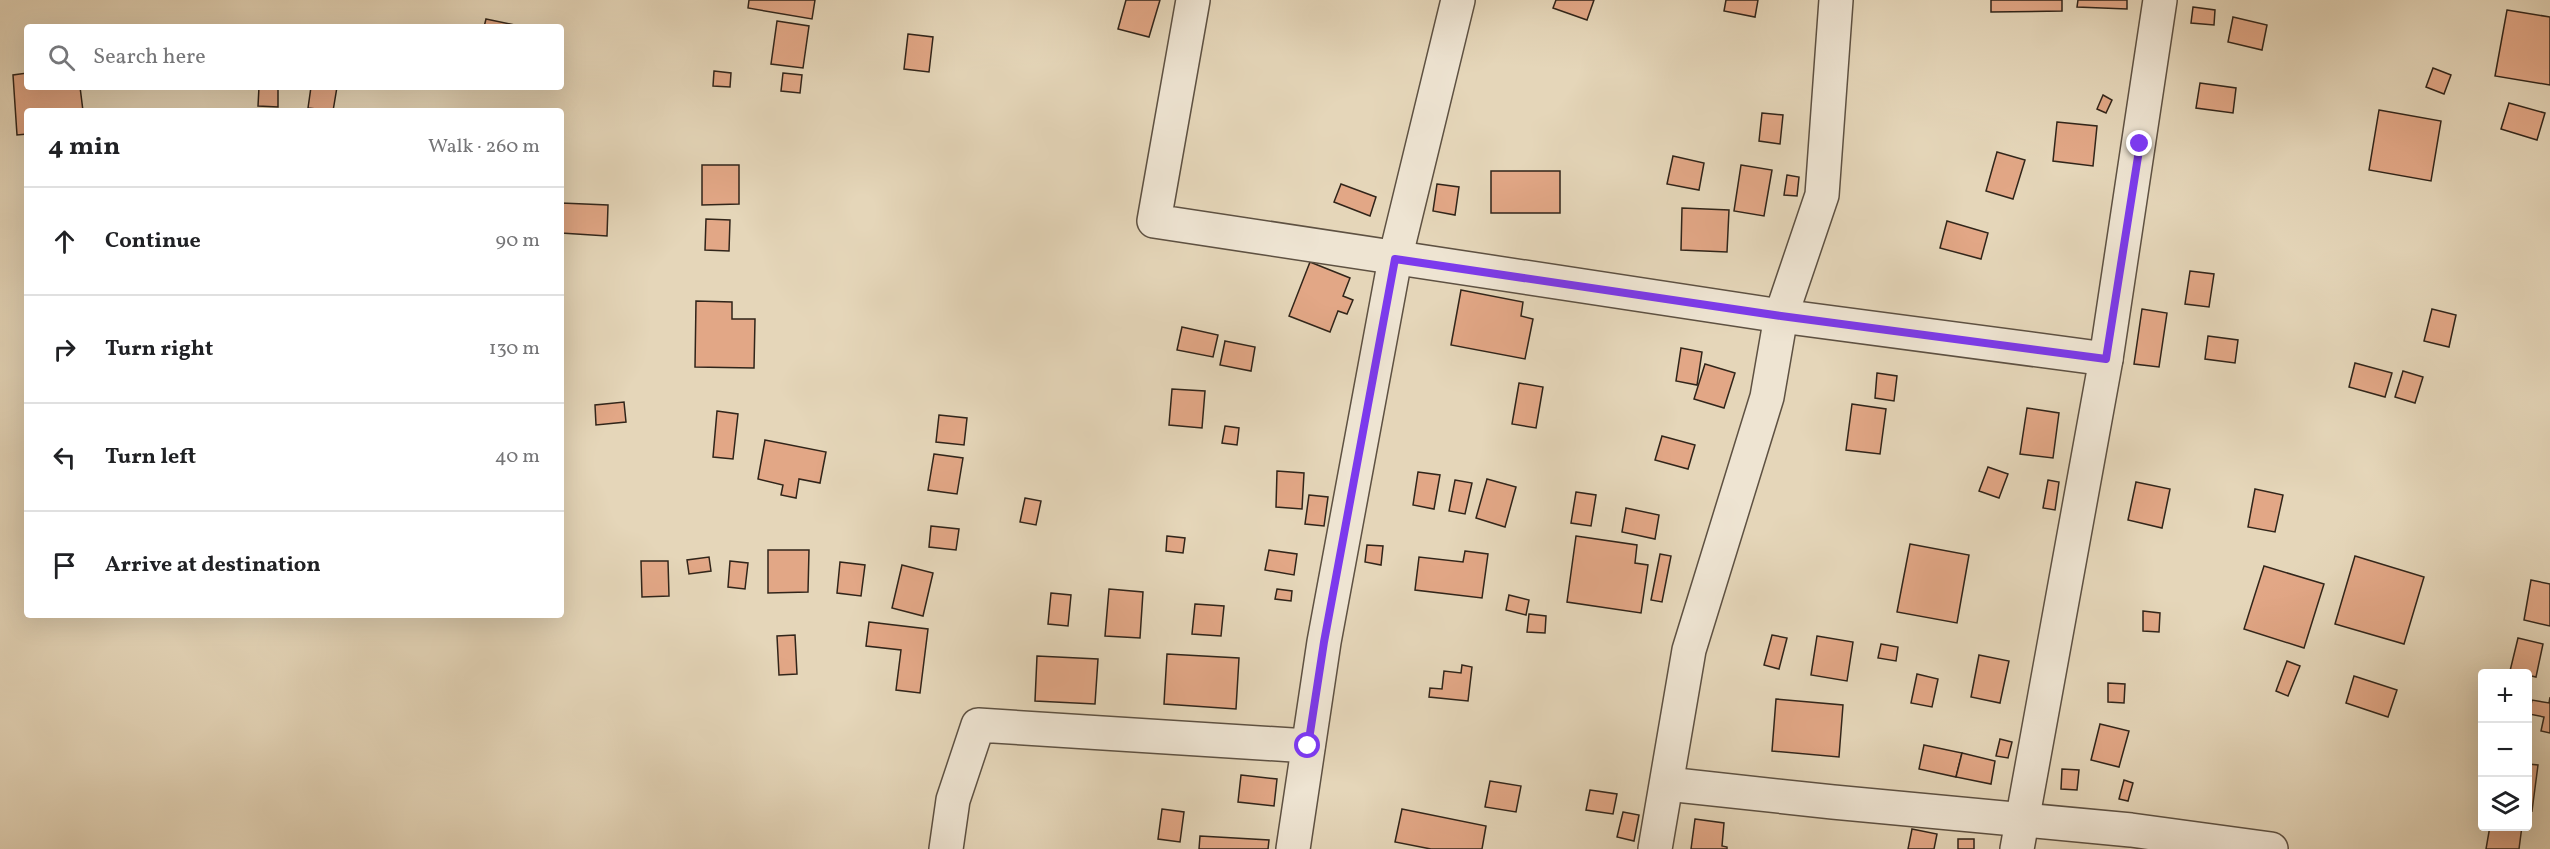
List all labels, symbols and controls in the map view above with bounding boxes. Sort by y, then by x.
search box [24,24,564,90]
icon: search [45,41,78,74]
text: Search here [93,42,206,73]
text: 4 min [48,129,120,165]
route end [2126,130,2152,156]
text: Walk · 260 m [428,133,540,161]
icon: ahead [48,225,81,258]
text: Continue [105,226,201,257]
text: 90 m [496,227,540,255]
icon: right [48,333,81,366]
text: Turn right [105,334,213,365]
text: 130 m [489,335,540,363]
icon: left [48,441,81,474]
text: Turn left [105,442,196,473]
text: 40 m [495,443,540,471]
icon: arrive [48,549,81,582]
text: Arrive at destination [105,550,321,581]
map controls [2478,669,2532,831]
button: + [2478,669,2532,723]
button: − [2478,723,2532,777]
route start [1294,732,1320,758]
button: layers [2478,777,2532,831]

